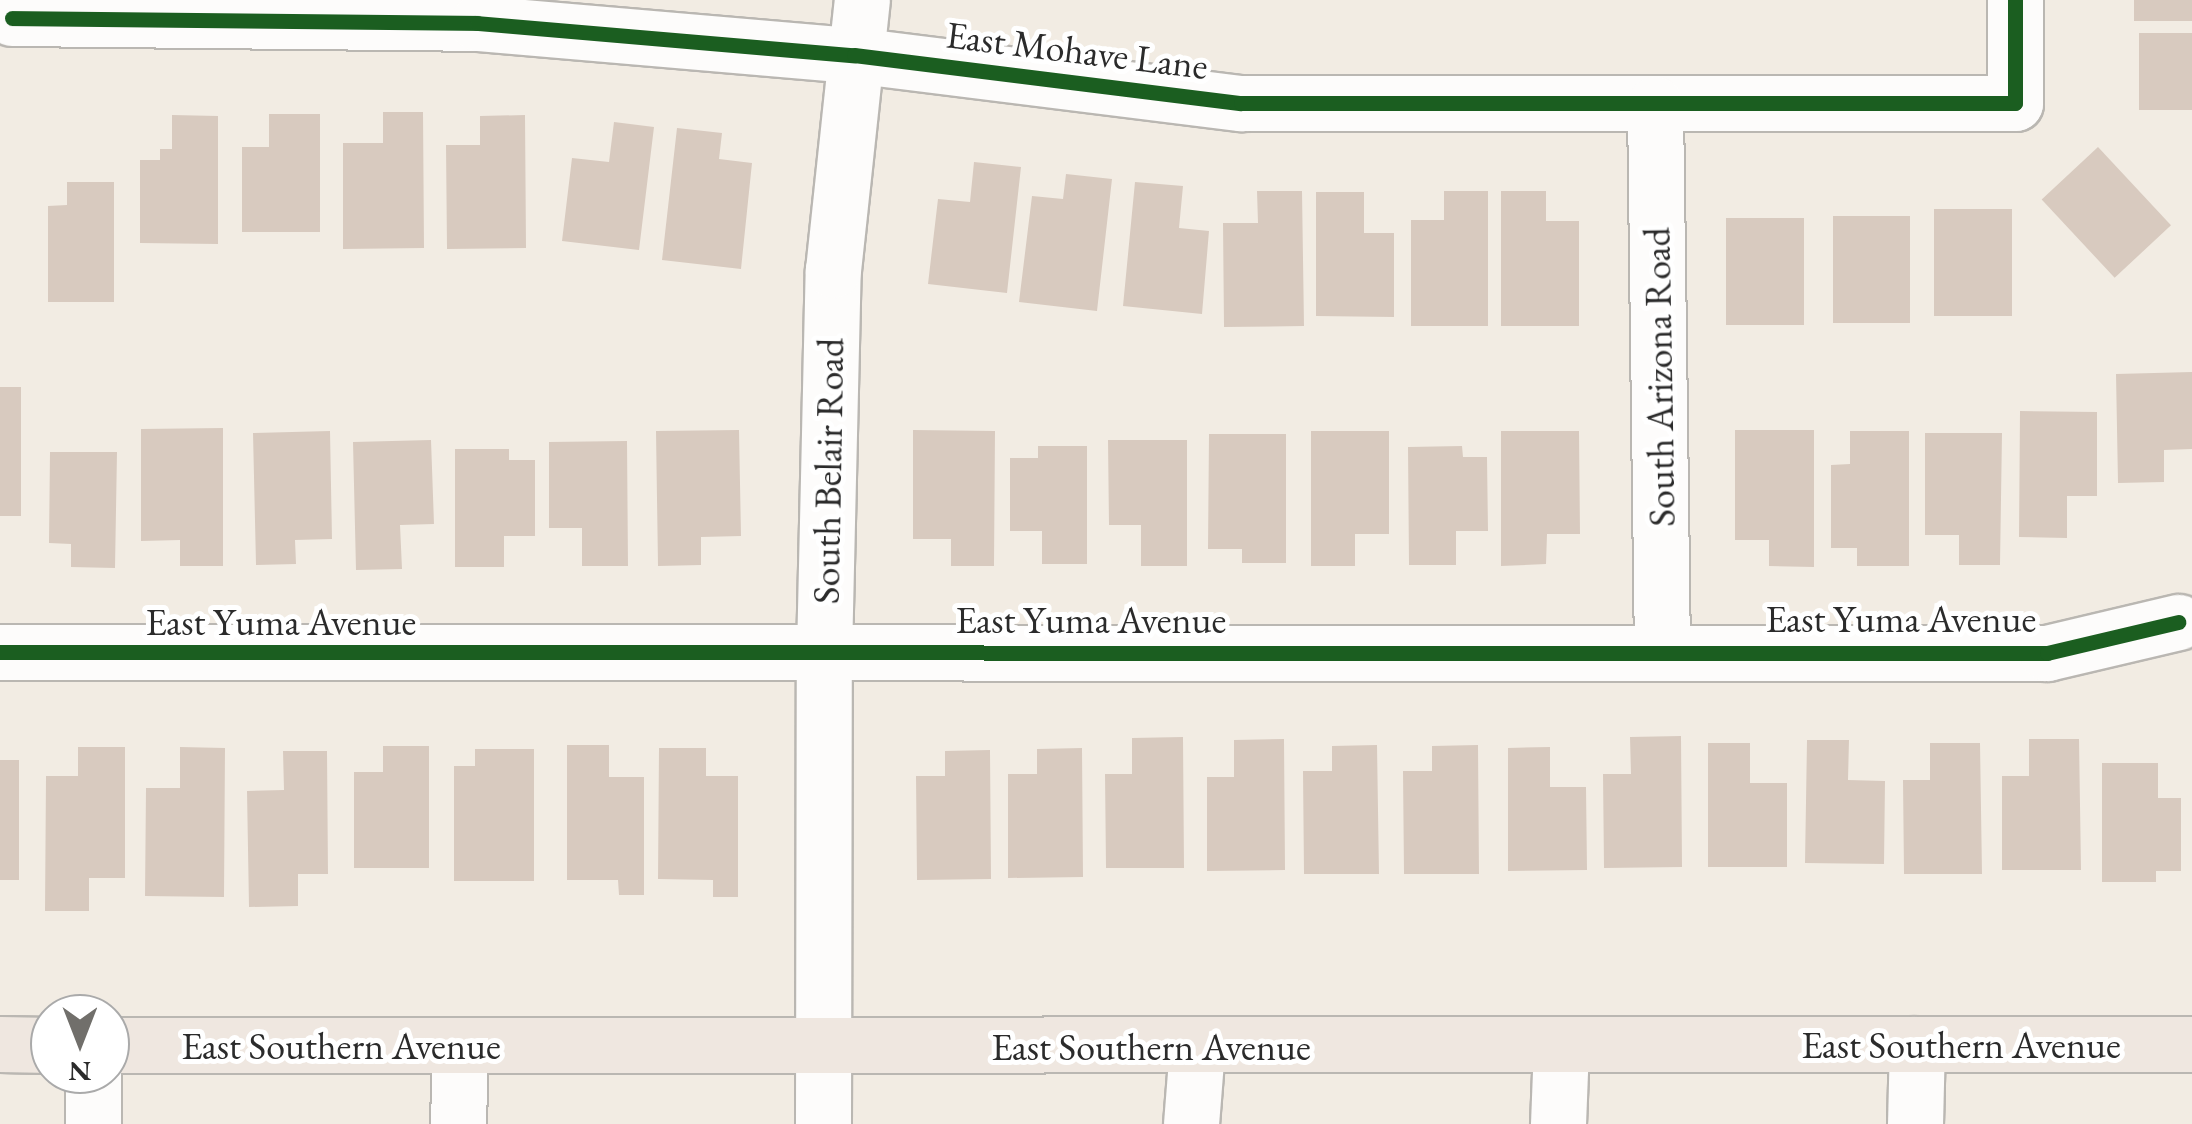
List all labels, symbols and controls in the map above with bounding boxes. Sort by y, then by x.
street label: East Mohave Lane [943,11,1211,89]
street label: South Arizona Road [1634,227,1684,527]
street label: South Belair Road [803,338,853,604]
street label: East Yuma Avenue [1766,596,2036,642]
street label: East Yuma Avenue [956,597,1226,643]
street label: East Yuma Avenue [146,599,416,645]
north arrow [30,994,130,1094]
street label: East Southern Avenue [1801,1022,2121,1068]
street label: East Southern Avenue [181,1023,501,1069]
street label: East Southern Avenue [991,1024,1311,1070]
text: N [69,1054,91,1090]

